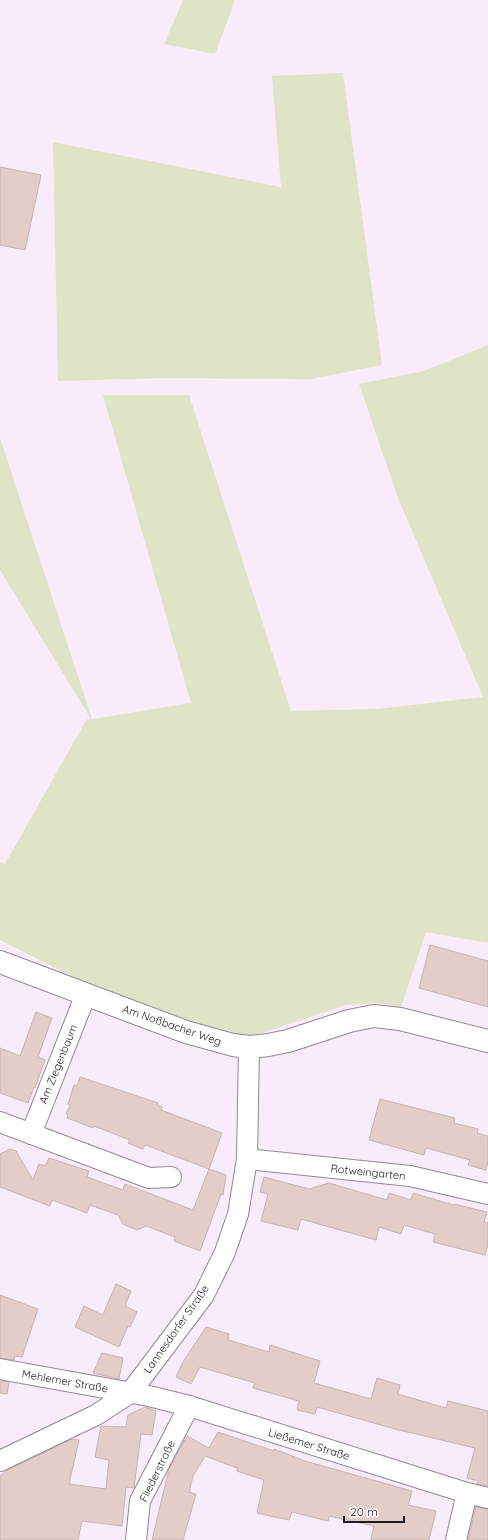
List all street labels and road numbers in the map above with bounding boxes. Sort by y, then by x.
street label: Am Noßbacher Weg [121,1002,223,1048]
street label: Am Ziegenbaum [36,1022,80,1106]
street label: Rotweingarten [330,1161,406,1183]
street label: Lannesdorfer Straße [140,1282,212,1376]
street label: Mehlemer Straße [21,1367,109,1395]
street label: Ließemer Straße [267,1425,351,1463]
street label: Fliederstraße [136,1438,178,1504]

